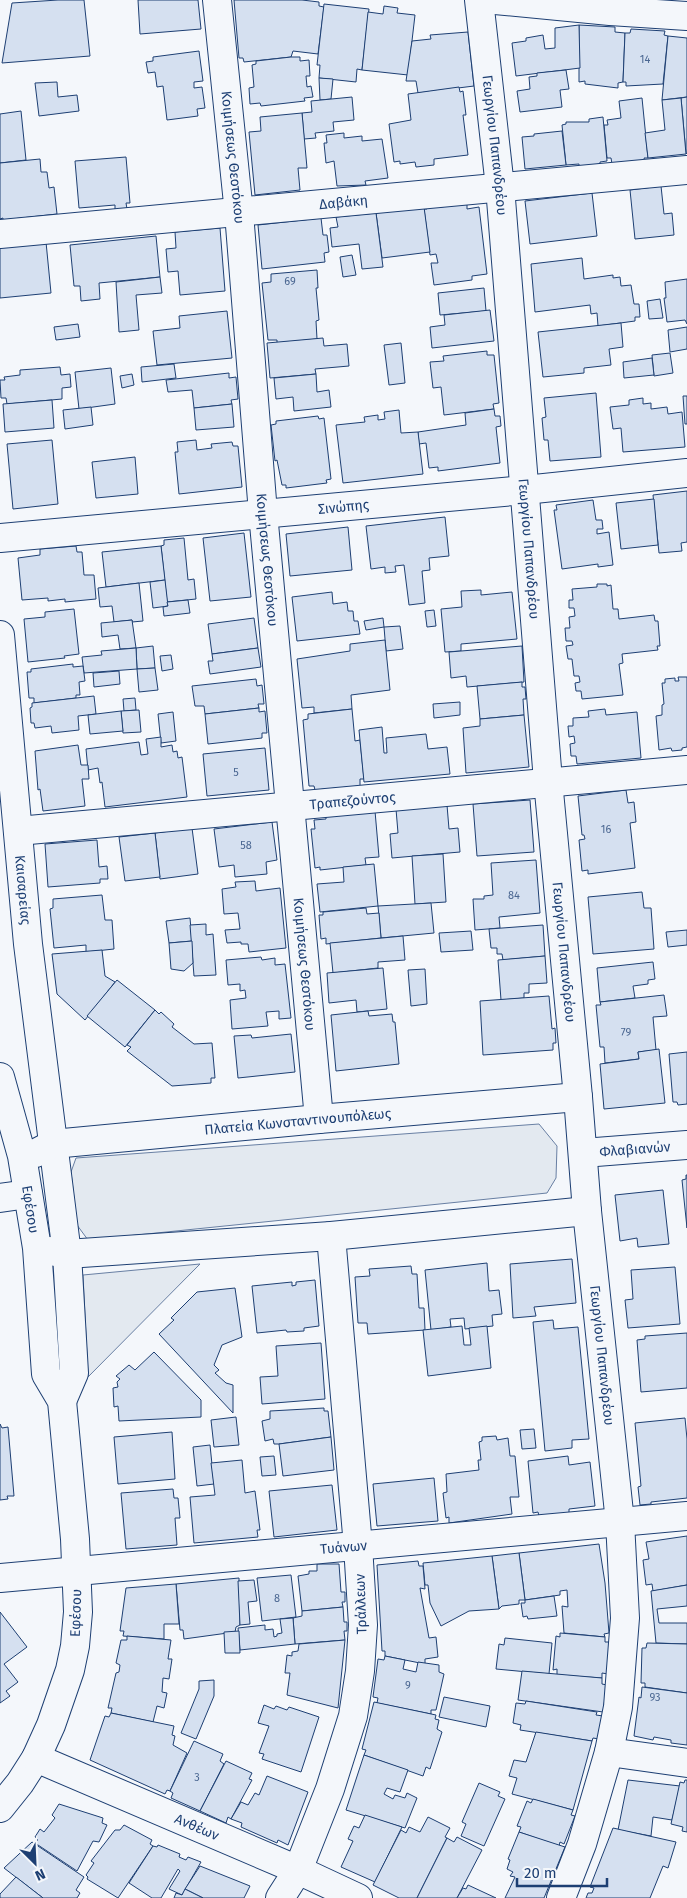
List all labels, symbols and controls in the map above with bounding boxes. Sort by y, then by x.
house number: 14 [640,53,650,66]
street label: Γεωργίου Παπανδρέου [479,74,511,216]
street label: Κοιμήσεως Θεοτόκου [218,90,248,224]
street label: Δαβάκη [318,191,369,213]
house number: 69 [284,275,296,288]
street label: Γεωργίου Παπανδρέου [515,478,543,620]
street label: Κοιμήσεως Θεοτόκου [253,493,282,627]
street label: Σινώπης [317,496,370,517]
house number: 5 [233,766,239,779]
street label: Τραπεζούντος [309,788,397,813]
house number: 16 [601,823,611,836]
house number: 58 [240,839,252,852]
street label: Καισαρείας [11,854,35,926]
street label: Γεωργίου Παπανδρέου [549,881,579,1023]
house number: 84 [508,889,520,902]
street label: Κοιμήσεως Θεοτόκου [290,897,319,1031]
house number: 79 [621,1026,631,1039]
street label: Πλατεία Κωνσταντινουπόλεως [204,1104,392,1138]
street label: Φλαβιανών [599,1138,671,1160]
street label: Εφέσου [18,1184,43,1234]
street label: Γεωργίου Παπανδρέου [586,1284,618,1426]
street label: Τυάνων [319,1536,368,1558]
street label: Τράλλεων [351,1573,371,1635]
street label: Εφέσου [67,1589,85,1637]
house number: 8 [274,1592,280,1605]
house number: 9 [405,1679,411,1692]
house number: 93 [649,1691,661,1704]
house number: 3 [194,1771,200,1784]
street label: Ανθέων [172,1810,222,1844]
north arrow [10,1838,60,1888]
scale bar [517,1856,607,1888]
text: 20 m [524,1864,557,1882]
text: N [32,1865,48,1884]

